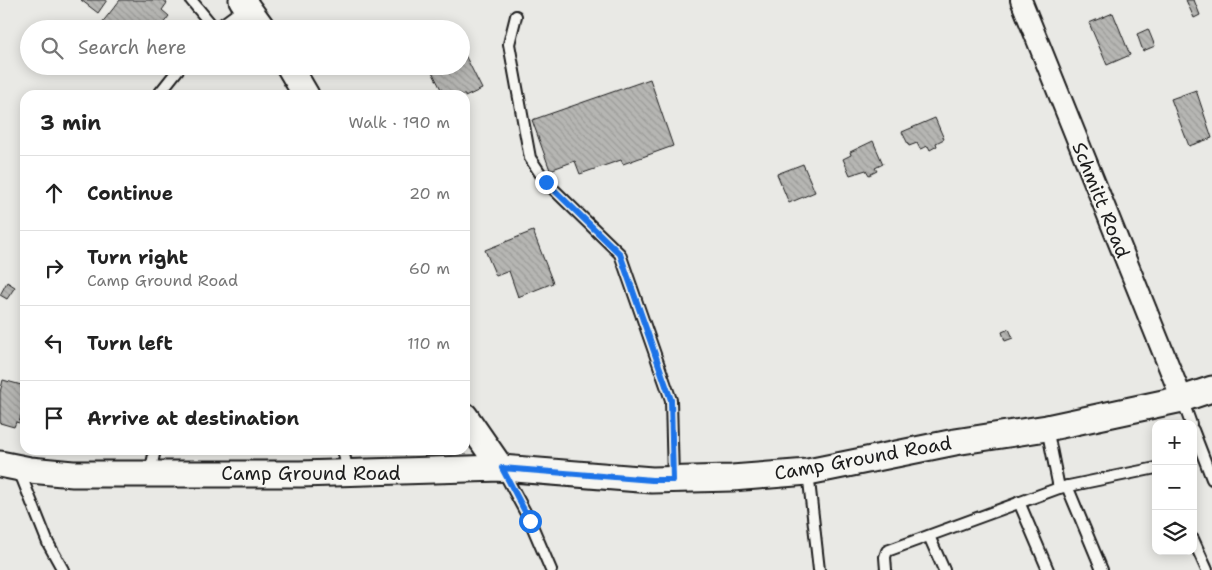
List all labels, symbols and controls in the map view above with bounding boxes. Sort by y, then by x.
search box [20,20,470,75]
icon: search [38,34,66,62]
text: Search here [78,35,187,60]
text: 3 min [40,109,101,137]
text: Walk · 190 m [348,112,450,133]
street label: Schmitt Road [1066,138,1136,262]
route end [535,171,558,194]
icon: ahead [40,179,68,207]
text: Continue [87,181,173,206]
text: 20 m [409,183,450,204]
text: Turn right [87,245,188,270]
icon: right [40,254,68,282]
text: 60 m [409,258,450,279]
text: Camp Ground Road [87,270,238,291]
icon: left [40,329,68,357]
text: Turn left [87,331,173,356]
text: 110 m [407,333,450,354]
icon: arrive [40,404,68,432]
text: Arrive at destination [87,406,299,431]
map controls [1152,420,1197,555]
button: + [1152,420,1197,465]
street label: Camp Ground Road [773,430,953,486]
street label: Camp Ground Road [221,461,401,486]
button: − [1152,465,1197,510]
route start [519,510,542,533]
button: layers [1152,510,1197,555]

